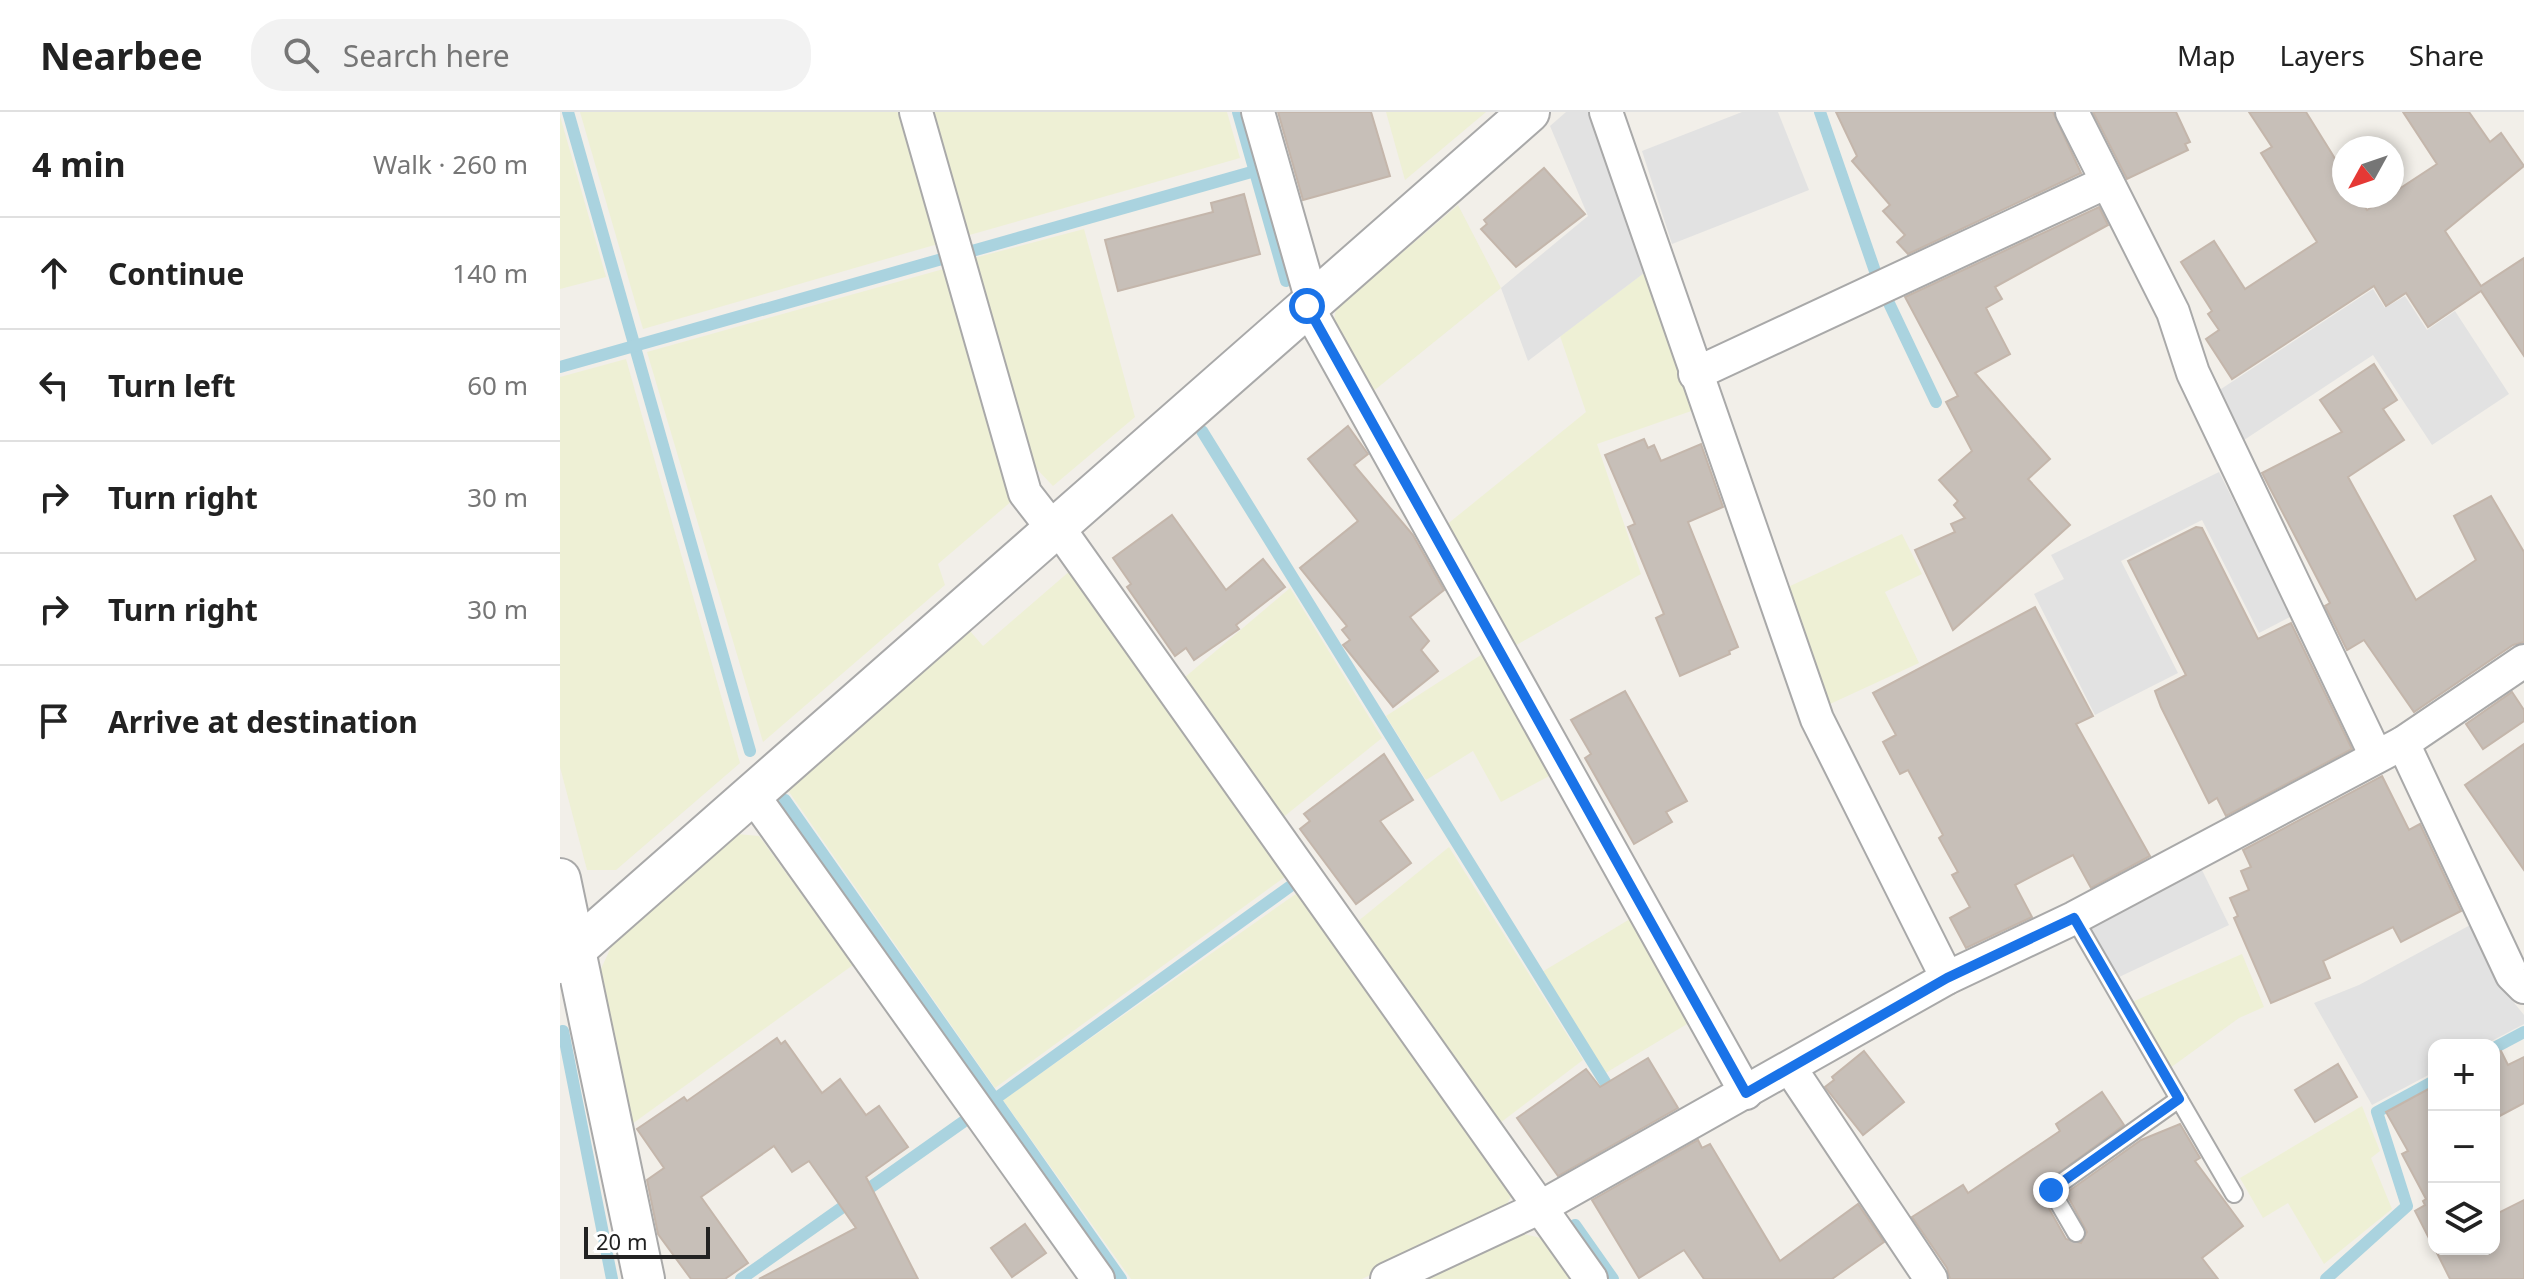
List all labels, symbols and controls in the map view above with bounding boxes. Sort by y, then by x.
search box [251,19,811,91]
text: Nearbee [40,29,203,81]
icon: search [279,33,323,77]
text: Search here [343,35,510,76]
text: Map [2177,36,2235,74]
text: Layers [2279,36,2365,74]
text: Share [2409,36,2484,74]
north arrow [2332,136,2404,208]
text: 4 min [32,141,126,187]
text: Walk · 260 m [373,146,528,182]
icon: ahead [32,251,76,295]
text: Continue [108,253,244,294]
text: 140 m [452,255,528,291]
route start [1289,288,1325,324]
icon: left [32,363,76,407]
text: Turn left [108,365,236,406]
text: 60 m [467,367,528,403]
icon: right [32,475,76,519]
text: Turn right [108,477,258,518]
text: 30 m [467,479,528,515]
icon: right [32,587,76,631]
text: Turn right [108,589,258,630]
text: 30 m [467,591,528,627]
icon: arrive [32,699,76,743]
text: Arrive at destination [108,701,418,742]
map controls [2428,1039,2500,1255]
button: + [2428,1039,2500,1111]
button: − [2428,1111,2500,1183]
route end [2033,1172,2069,1208]
button: layers [2428,1183,2500,1255]
scale bar [584,1223,710,1259]
text: 20 m [596,1226,647,1256]

